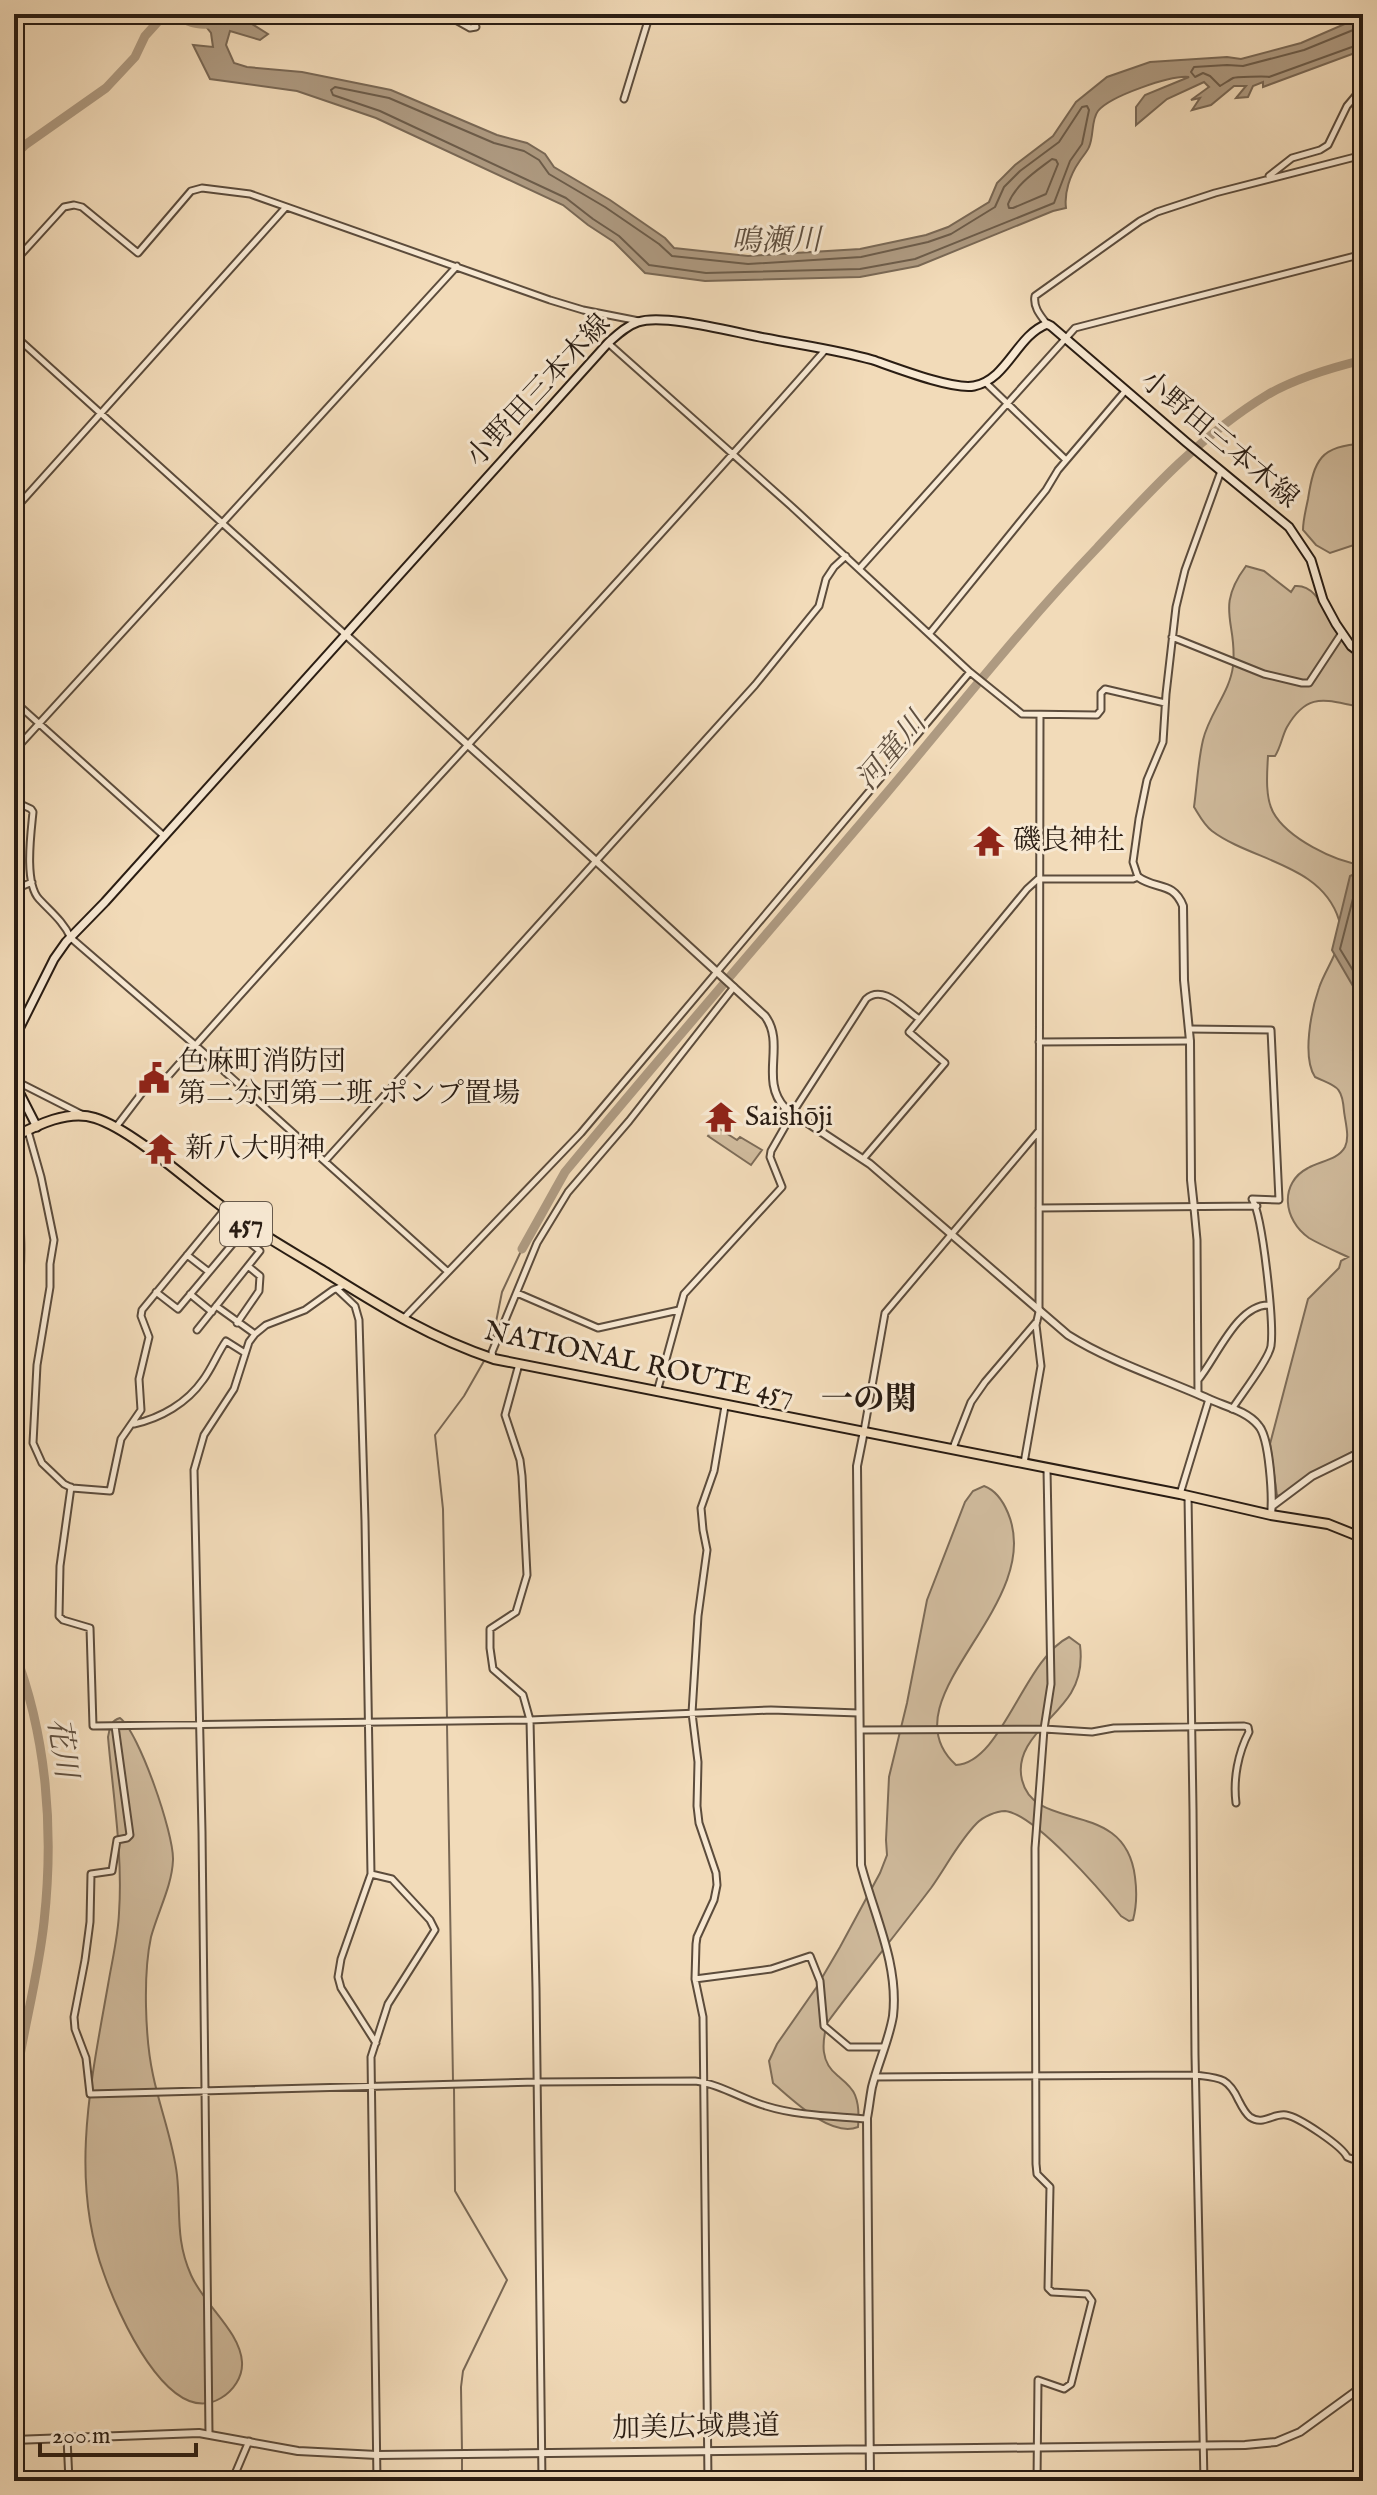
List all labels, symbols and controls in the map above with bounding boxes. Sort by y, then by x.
water label: 鳴瀬川 [731,222,824,262]
street label: 小野田三本木線 [459,307,619,475]
street label: 小野田三本木線 [1133,364,1305,516]
water label: 河童川 [849,703,937,799]
temple icon: 磯良神社 [972,824,1006,858]
place label: 磯良神社 [1013,824,1125,859]
place label: 色麻町消防団 第二分団第二班 ポンプ置場 [178,1045,520,1112]
public building icon: 色麻町消防団 第二分団第二班 ポンプ置場 [137,1061,171,1095]
temple icon: Saishōji [704,1100,738,1134]
place label: Saishōji [745,1100,833,1135]
temple icon: 新八大明神 [144,1132,178,1166]
place label: 新八大明神 [185,1132,325,1167]
road number: 457 [220,1202,272,1246]
street label: NATIONAL ROUTE 457 [481,1314,797,1414]
district label: 一の関 [821,1380,917,1421]
water label: 花川 [38,1715,85,1784]
scale bar [40,2407,196,2457]
street label: 加美広域農道 [612,2409,780,2447]
text: 200 m [52,2421,111,2452]

